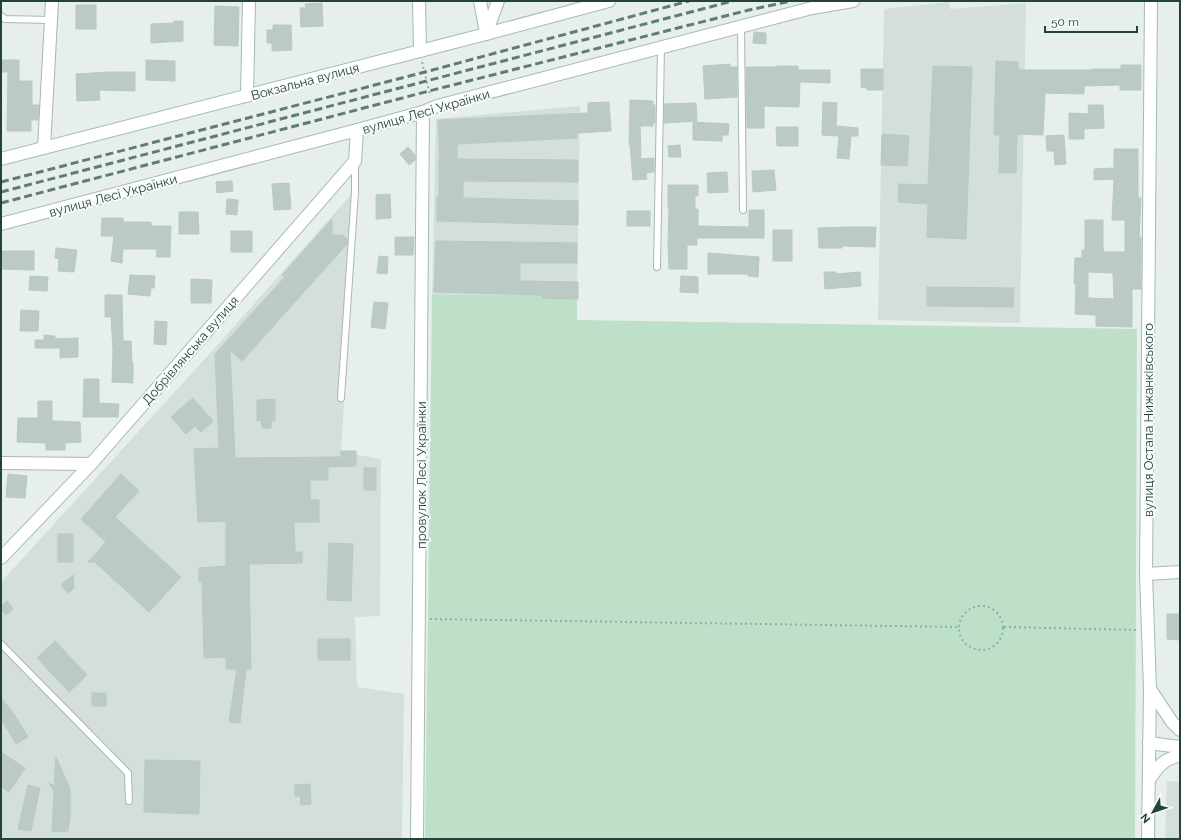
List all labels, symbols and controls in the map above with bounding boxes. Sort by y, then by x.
scale bar [1045,8,1137,34]
text: 50 m [1051,15,1079,29]
street label: Вокзальна вулиця [249,60,361,103]
street label: вулиця Лесі Українки [361,86,492,137]
street label: вулиця Лесі Українки [48,171,179,220]
street label: Добрівлянська вулиця [139,293,242,408]
street label: вулиця Остапа Нижанківського [1141,323,1156,517]
street label: провулок Лесі Українки [414,401,429,549]
north arrow [1133,792,1173,832]
text: N [1138,811,1153,826]

